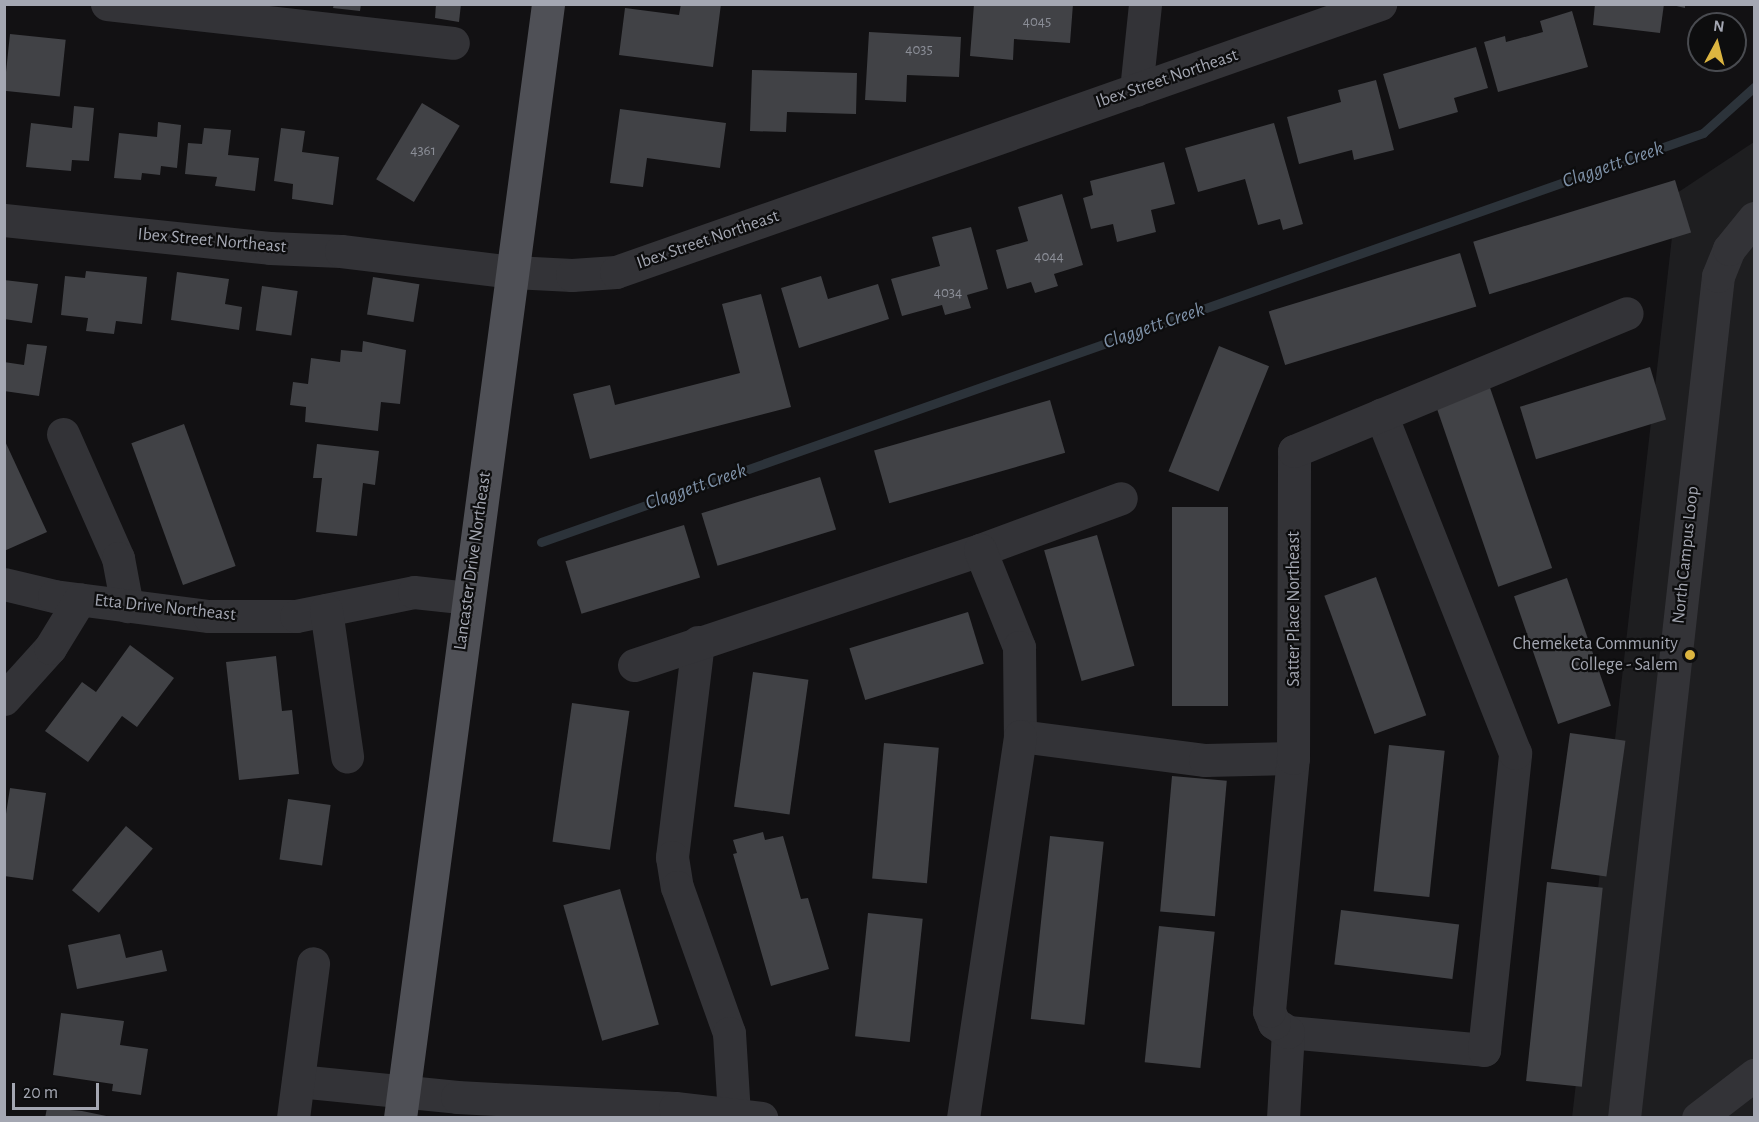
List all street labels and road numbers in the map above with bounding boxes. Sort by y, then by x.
street label: Ibex Street Northeast [1093,45,1241,113]
street label: Ibex Street Northeast [634,206,782,274]
street label: Ibex Street Northeast [137,224,287,258]
street label: Lancaster Drive Northeast [450,470,496,652]
street label: North Campus Loop [1668,485,1704,625]
street label: Satter Place Northeast [1283,531,1305,687]
street label: Etta Drive Northeast [93,590,237,626]

